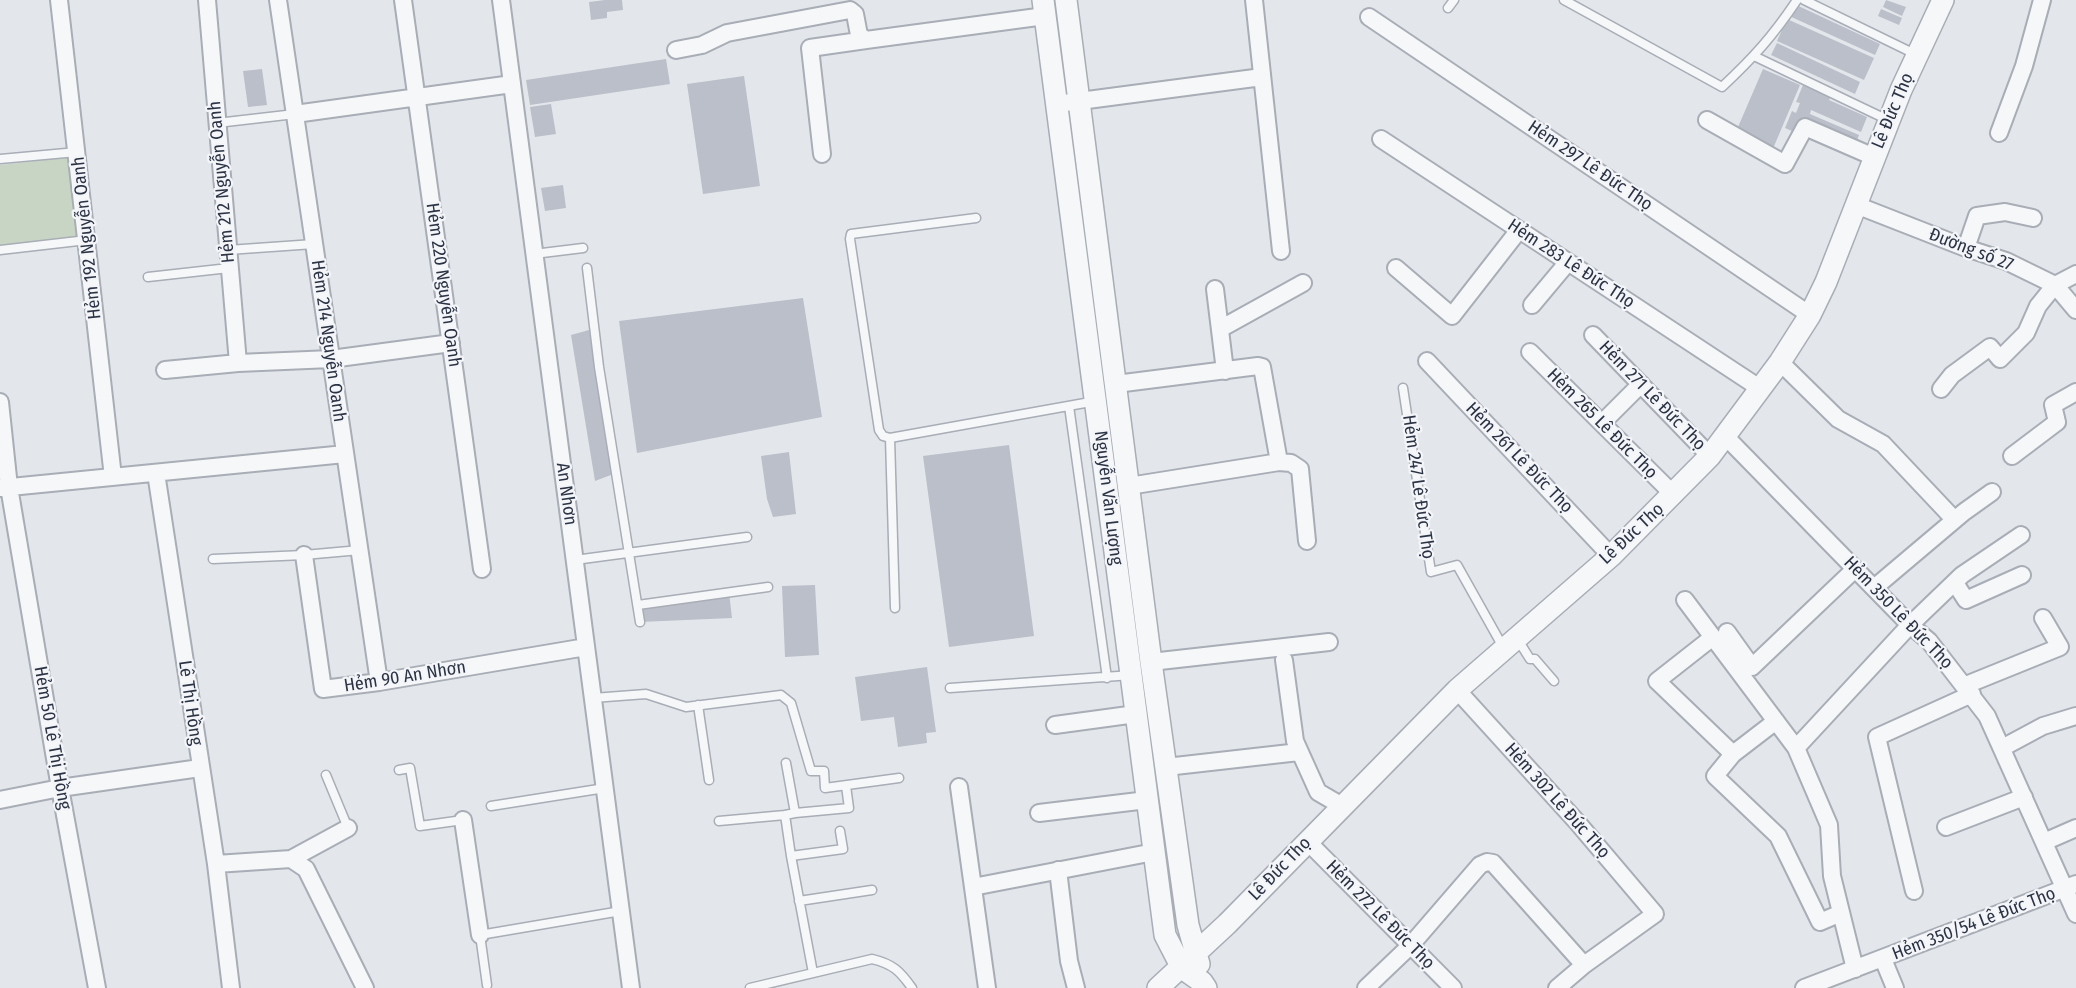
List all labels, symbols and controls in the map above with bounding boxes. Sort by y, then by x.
street label: Lê Đức Thọ [1867,70,1919,152]
street label: Hẻm 212 Nguyễn Oanh [204,100,240,264]
street label: Hẻm 297 Lê Đức Thọ [1523,116,1657,216]
street label: Hẻm 192 Nguyễn Oanh [68,156,106,320]
street label: Hẻm 220 Nguyễn Oanh [421,202,465,368]
street label: Hẻm 283 Lê Đức Thọ [1503,215,1639,313]
street label: Đường số 27 [1926,224,2016,276]
street label: Hẻm 214 Nguyễn Oanh [306,259,350,423]
street label: Hẻm 271 Lê Đức Thọ [1594,337,1710,455]
street label: Hẻm 265 Lê Đức Thọ [1542,364,1662,484]
street label: Hẻm 261 Lê Đức Thọ [1461,398,1577,518]
street label: Hẻm 247 Lê Đức Thọ [1397,413,1439,561]
street label: Nguyễn Văn Lượng [1089,430,1127,566]
street label: An Nhơn [551,461,581,527]
street label: Lê Đức Thọ [1595,499,1669,569]
street label: Hẻm 350 Lê Đức Thọ [1839,552,1957,674]
street label: Hẻm 90 An Nhơn [343,657,467,697]
street label: Lê Thị Hồng [173,659,207,747]
street label: Hẻm 50 Lê Thị Hồng [29,665,75,811]
street label: Hẻm 302 Lê Đức Thọ [1500,739,1614,863]
street label: Lê Đức Thọ [1244,833,1316,905]
street label: Hẻm 272 Lê Đức Thọ [1321,856,1439,974]
street label: Hẻm 350/54 Lê Đức Thọ [1889,883,2059,965]

